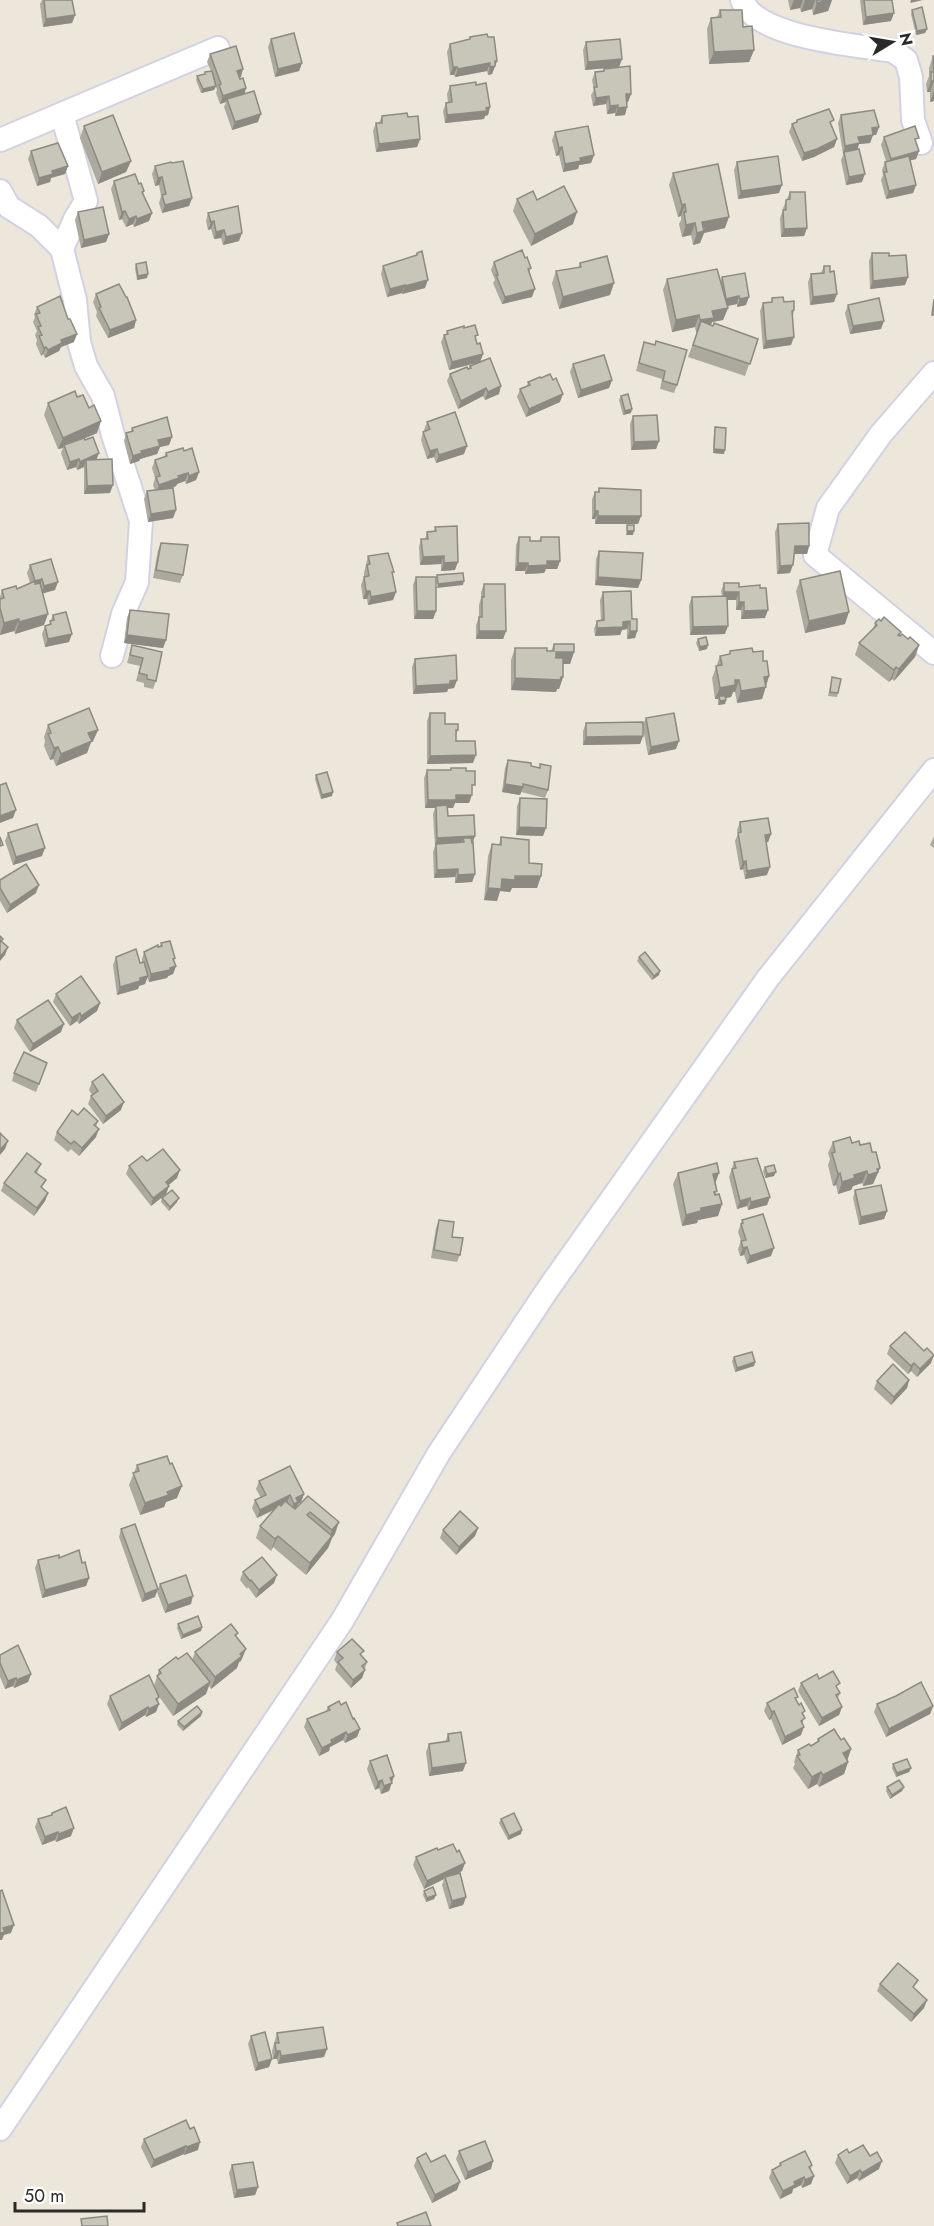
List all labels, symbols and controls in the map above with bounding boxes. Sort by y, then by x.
north arrow [862,12,922,72]
text: N [894,31,919,48]
scale bar [15,2175,144,2213]
text: 50 m [24,2183,64,2209]

